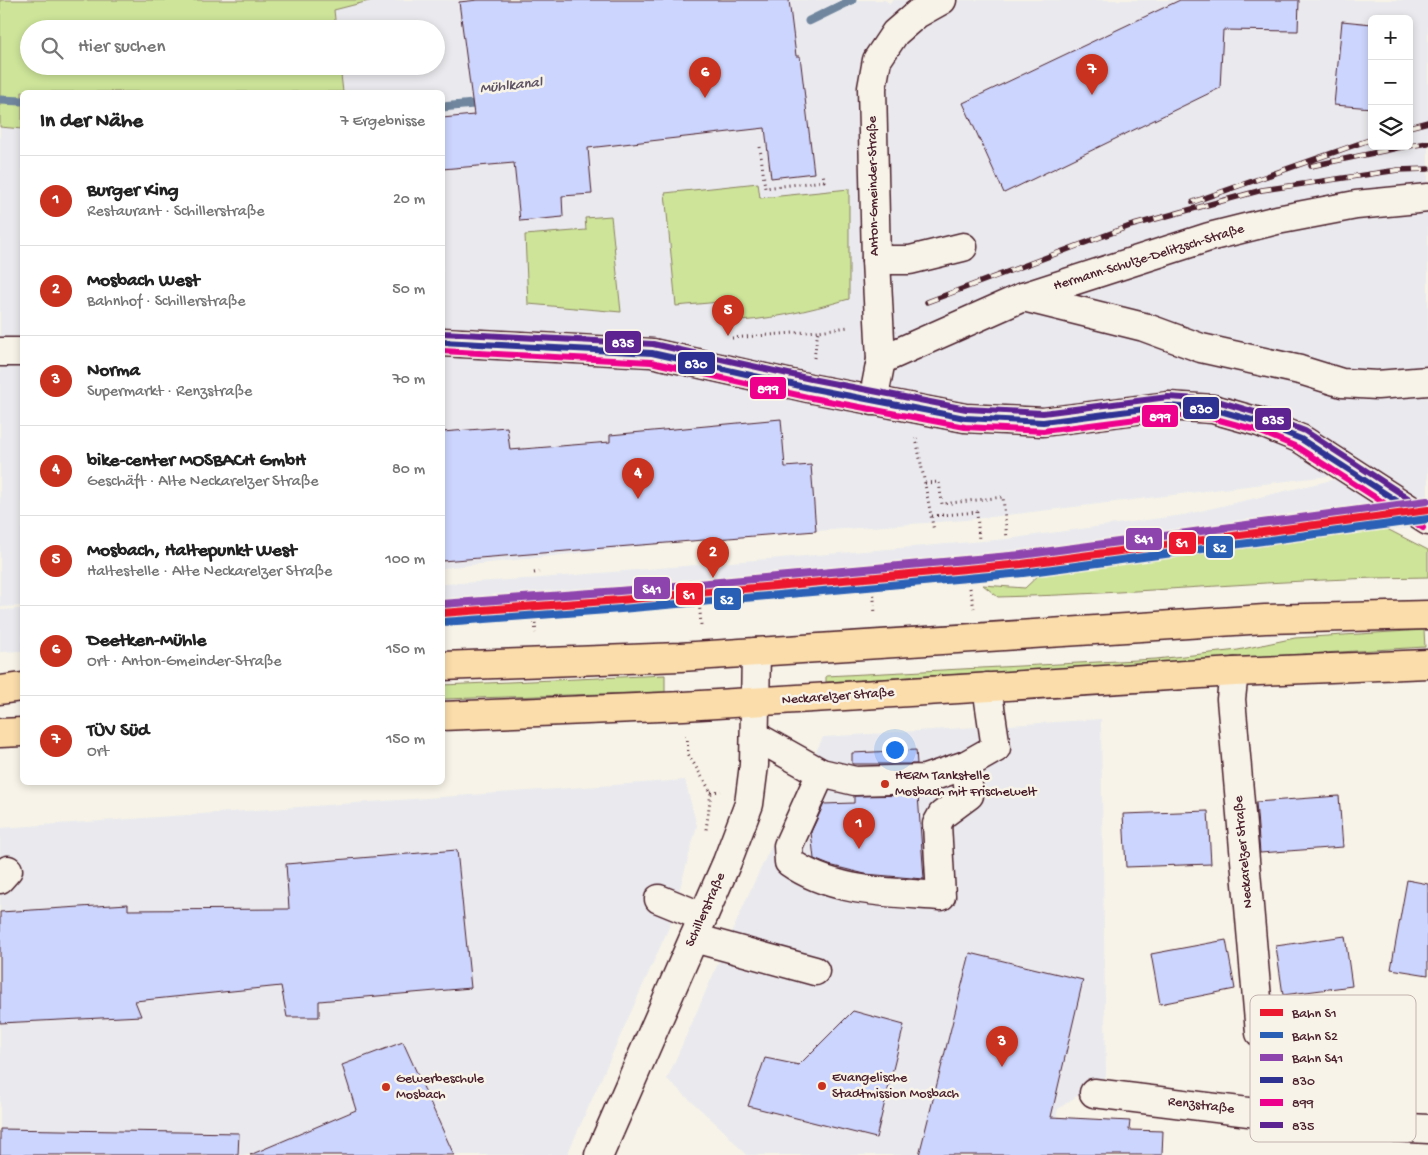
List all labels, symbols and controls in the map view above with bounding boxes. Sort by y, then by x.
map controls [1368,15,1413,150]
button: + [1368,15,1413,60]
search box [20,20,445,75]
icon: search [38,34,66,62]
text: Hier suchen [78,36,165,59]
pin: 7 [1076,54,1108,95]
pin: 6 [689,57,721,98]
button: − [1368,60,1413,105]
water label: Mühlkanal [479,74,545,98]
button: layers [1368,105,1413,150]
text: In der Nähe [40,110,143,135]
text: 7 Ergebnisse [340,113,425,132]
street label: Anton-Gmeinder-Straße [864,115,884,256]
text: Burger King [87,180,179,203]
text: 1 [53,191,59,210]
text: 20 m [393,191,425,210]
text: Restaurant · Schillerstraße [87,203,265,222]
street label: Hermann-Schulze-Delitzsch-Straße [1052,221,1247,295]
text: Mosbach West [87,270,200,293]
text: 2 [52,281,60,300]
text: 50 m [392,281,425,300]
text: Bahnhof · Schillerstraße [87,293,246,312]
pin: 5 [712,295,744,336]
line badge: 835 [604,330,642,354]
text: 835 [612,336,635,353]
line badge: 830 [677,351,716,375]
text: 830 [685,357,707,374]
text: Norma [87,360,140,383]
text: 3 [52,371,60,390]
text: 70 m [392,371,425,390]
line badge: 899 [749,376,787,400]
text: 899 [757,382,779,399]
text: Supermarkt · Renzstraße [87,383,252,402]
line badge: 830 [1182,396,1220,420]
text: 830 [1190,402,1212,419]
line badge: 899 [1141,404,1179,428]
line badge: 835 [1254,407,1292,431]
text: 899 [1149,410,1171,427]
text: 835 [1262,413,1285,430]
text: bike-center MOSBACH GmbH [87,450,306,473]
pin: 4 [622,458,654,499]
text: 4 [52,461,60,480]
text: 80 m [392,461,425,480]
text: Geschäft · Alte Neckarelzer Straße [87,473,319,492]
line badge: S41 [1125,527,1163,551]
line badge: S1 [1168,531,1197,555]
text: S41 [1135,532,1154,549]
line badge: S2 [1205,535,1234,559]
text: S1 [1176,536,1188,553]
pin: 2 [697,537,729,578]
text: Mosbach, Haltepunkt West [87,540,297,563]
text: S2 [1213,541,1227,558]
text: 5 [52,551,60,570]
text: 100 m [385,551,425,570]
text: Haltestelle · Alte Neckarelzer Straße [87,563,332,582]
line badge: S41 [633,576,671,600]
text: S41 [643,582,662,599]
line badge: S1 [675,582,704,606]
line badge: S2 [713,587,742,611]
text: S1 [683,588,695,605]
text: S2 [720,593,734,610]
text: Deetken-Mühle [87,630,206,653]
text: 6 [52,641,60,660]
text: 150 m [386,641,425,660]
text: Ort · Anton-Gmeinder-Straße [87,653,282,672]
street label: Neckarelzer Straße [781,685,896,709]
text: TÜV Süd [87,720,149,743]
text: 7 [52,731,60,750]
text: 150 m [386,731,425,750]
your location [882,737,908,763]
text: Ort [87,743,109,762]
place label: HERM Tankstelle Mosbach mit Frischewelt [895,768,1038,801]
marker: HERM Tankstelle Mosbach mit Frischewelt [879,778,891,790]
street label: Neckarelzer Straße [1231,794,1257,909]
pin: 1 [843,808,875,849]
street label: Schillerstraße [682,870,730,950]
legend [1250,995,1416,1142]
text: Bahn S1 [1291,1006,1337,1023]
pin: 3 [986,1026,1018,1067]
text: Bahn S2 [1291,1029,1338,1046]
text: Bahn S41 [1291,1051,1343,1068]
place label: Evangelische Stadtmission Mosbach [832,1070,960,1103]
place label: Gewerbeschule Mosbach [396,1071,485,1104]
text: 830 [1292,1074,1315,1091]
marker: Evangelische Stadtmission Mosbach [816,1080,828,1092]
marker: Gewerbeschule Mosbach [380,1081,392,1093]
street label: Renzstraße [1167,1093,1236,1119]
text: 899 [1292,1096,1314,1113]
text: 835 [1292,1119,1314,1136]

